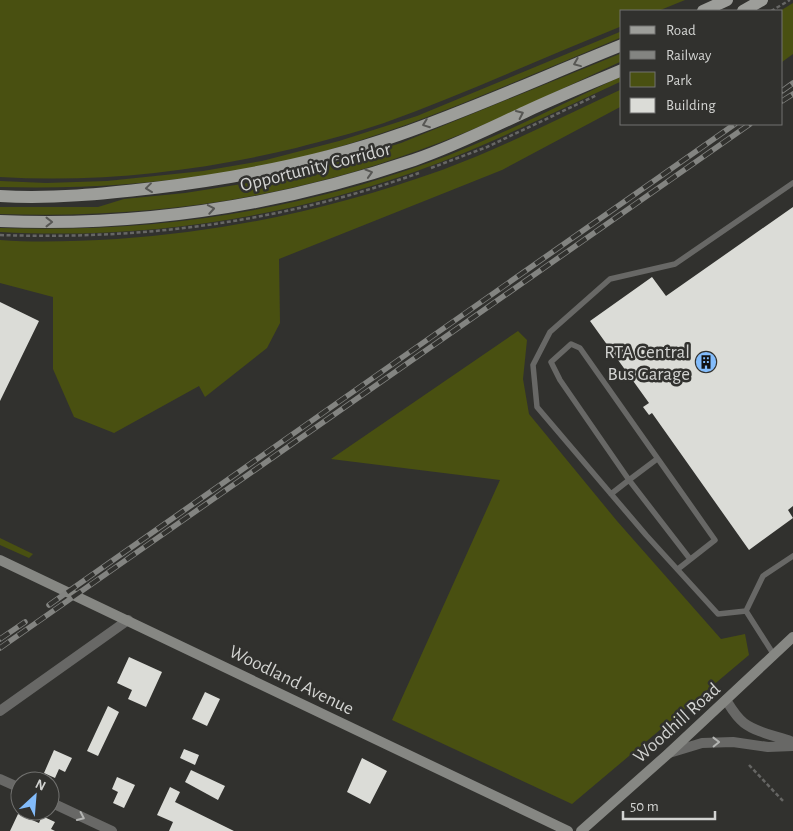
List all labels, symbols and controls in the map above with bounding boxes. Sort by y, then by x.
legend [620,10,783,125]
text: Road [666,23,696,38]
text: Railway [666,48,712,63]
one-way arrow [573,57,581,67]
text: Park [666,73,692,88]
text: Building [666,98,716,113]
one-way arrow [515,110,524,121]
one-way arrow [422,118,431,128]
street label: Opportunity Corridor [238,140,393,195]
one-way arrow [364,169,373,179]
one-way arrow [145,182,153,193]
one-way arrow [206,205,215,215]
one-way arrow [45,217,53,227]
place label: RTA Central Bus Garage [604,343,690,384]
building icon: RTA Central Bus Garage [694,350,718,374]
street label: Woodland Avenue [226,642,357,719]
street label: Woodhill Road [630,679,724,767]
one-way arrow [712,737,720,748]
north arrow [10,771,60,821]
text: N [33,777,48,794]
scale bar [623,788,716,820]
text: 50 m [630,799,659,814]
one-way arrow [76,810,85,821]

